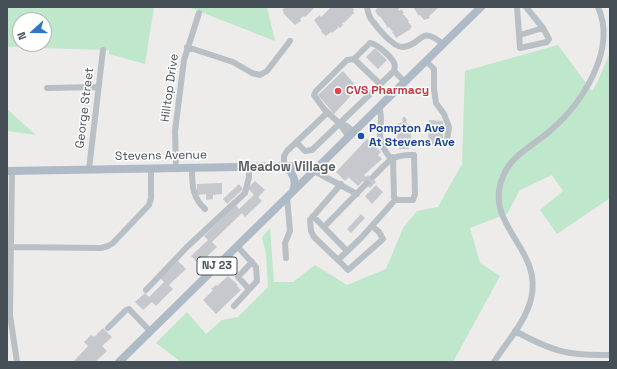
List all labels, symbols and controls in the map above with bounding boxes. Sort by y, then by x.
north arrow [12,12,52,52]
text: N [14,30,30,42]
street label: Hilltop Drive [158,53,182,123]
street label: George Street [73,67,97,149]
place label: CVS Pharmacy [346,84,429,98]
marker: CVS Pharmacy [333,86,343,96]
place label: Pompton Ave At Stevens Ave [369,122,455,150]
marker: Pompton Ave At Stevens Ave [356,131,366,141]
street label: Stevens Avenue [115,148,207,164]
district label: Meadow Village [238,159,336,175]
road number: NJ 23 [197,257,237,275]

